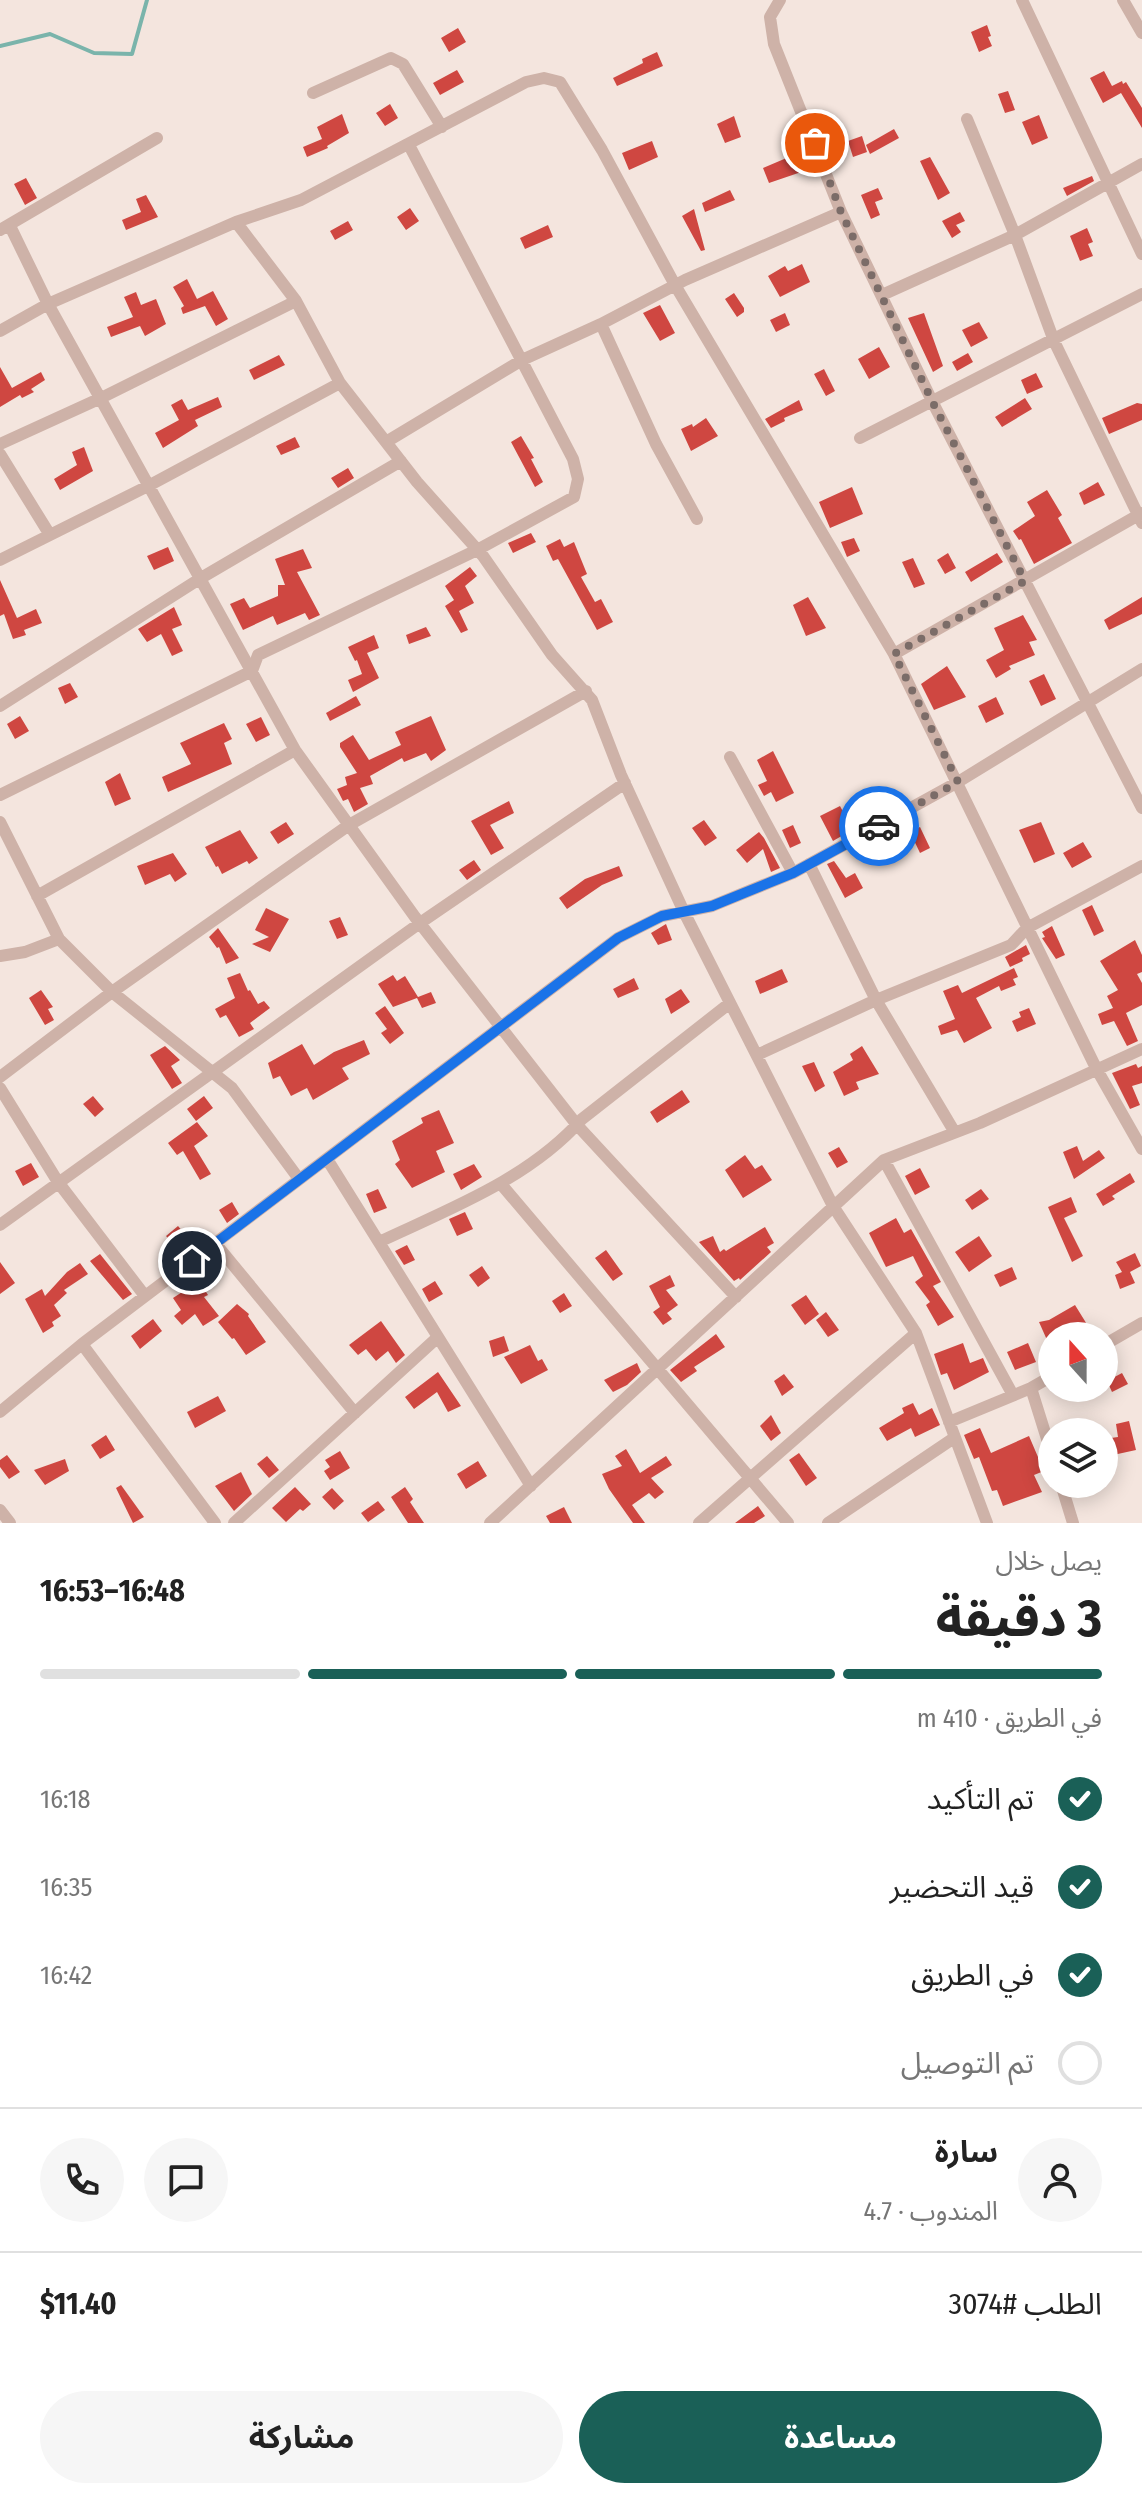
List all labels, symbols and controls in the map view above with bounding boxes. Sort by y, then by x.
pin [781,109,849,177]
icon: bag [793,121,837,165]
courier [839,786,919,866]
icon: car [857,804,901,848]
pin [158,1227,226,1295]
icon: home [170,1239,214,1283]
north arrow [1038,1322,1118,1402]
map controls [1038,1322,1118,1498]
button: layers [1038,1418,1118,1498]
text: يصل خلال [996,1546,1102,1577]
text: 16:48–16:53 [40,1573,185,1609]
text: 3 دقيقة [936,1587,1102,1650]
text: في الطريق · 410 m [917,1703,1102,1734]
icon: check [1058,1777,1102,1821]
text: تم التأكيد [927,1781,1034,1817]
text: 16:18 [40,1784,91,1815]
icon: check [1058,1865,1102,1909]
text: قيد التحضير [890,1869,1034,1905]
text: 16:35 [40,1872,92,1903]
icon: check [1058,1953,1102,1997]
text: في الطريق [911,1957,1034,1993]
text: 16:42 [40,1960,92,1991]
text: تم التوصيل [901,2045,1034,2081]
text: سارة [935,2134,998,2170]
button: phone [40,2138,124,2222]
button: chat [144,2138,228,2222]
button: person [1018,2138,1102,2222]
text: المندوب · 4.7 [863,2196,998,2227]
text: $11.40 [40,2286,117,2322]
text: الطلب #3074 [948,2286,1102,2322]
button: مشاركة [40,2391,563,2483]
button: مساعدة [579,2391,1102,2483]

